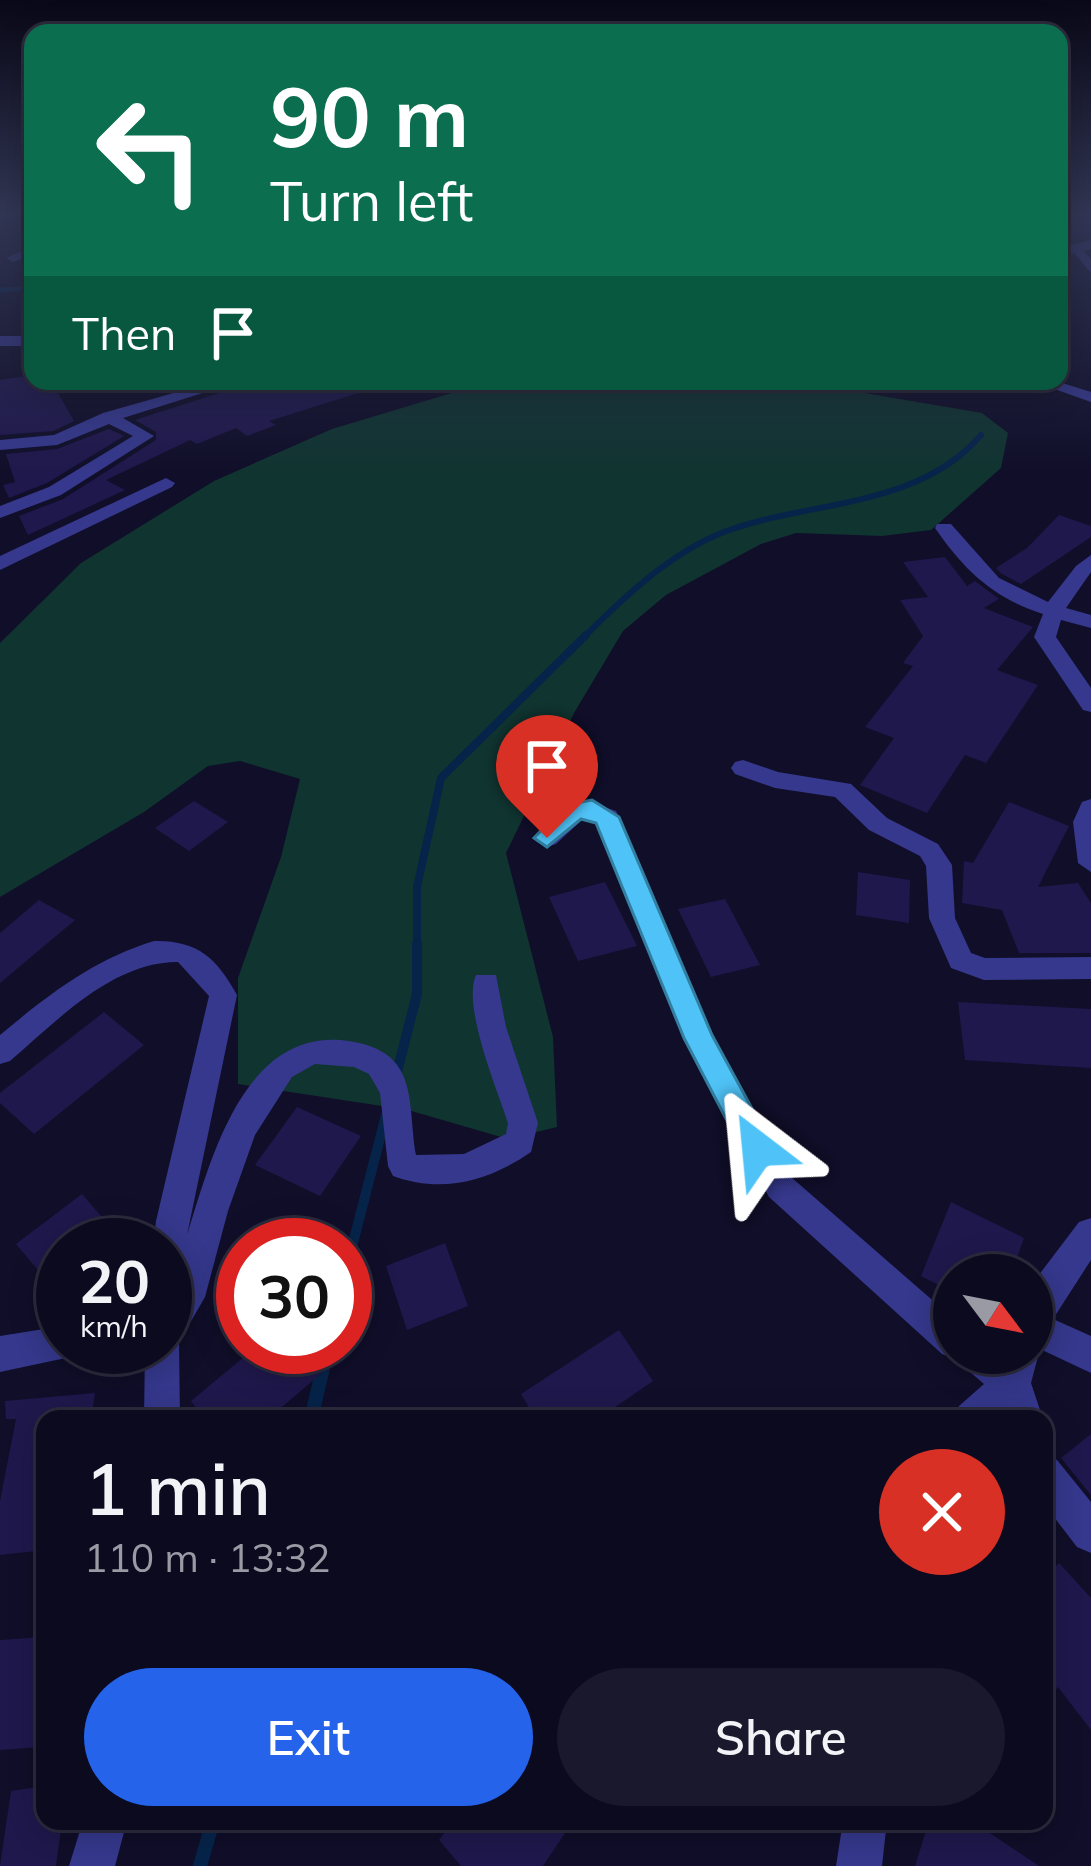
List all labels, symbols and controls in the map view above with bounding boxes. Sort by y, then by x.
text: 90 m [270,63,469,168]
icon: left [72,72,228,228]
text: Turn left [270,167,473,235]
icon: arrive [200,300,266,366]
text: Then [72,305,176,361]
pin [496,715,598,838]
icon: arrive [514,733,580,799]
position arrow [695,1086,821,1212]
speed limit sign: 30 [216,1218,372,1374]
text: 20 [78,1243,150,1318]
north arrow [933,1254,1053,1374]
map controls [933,1254,1053,1374]
text: km/h [80,1307,148,1345]
text: 1 min [84,1443,271,1533]
button: close [879,1449,1005,1575]
text: 110 m · 13:32 [84,1533,330,1582]
button: Exit [84,1668,533,1806]
button: Share [557,1668,1005,1806]

